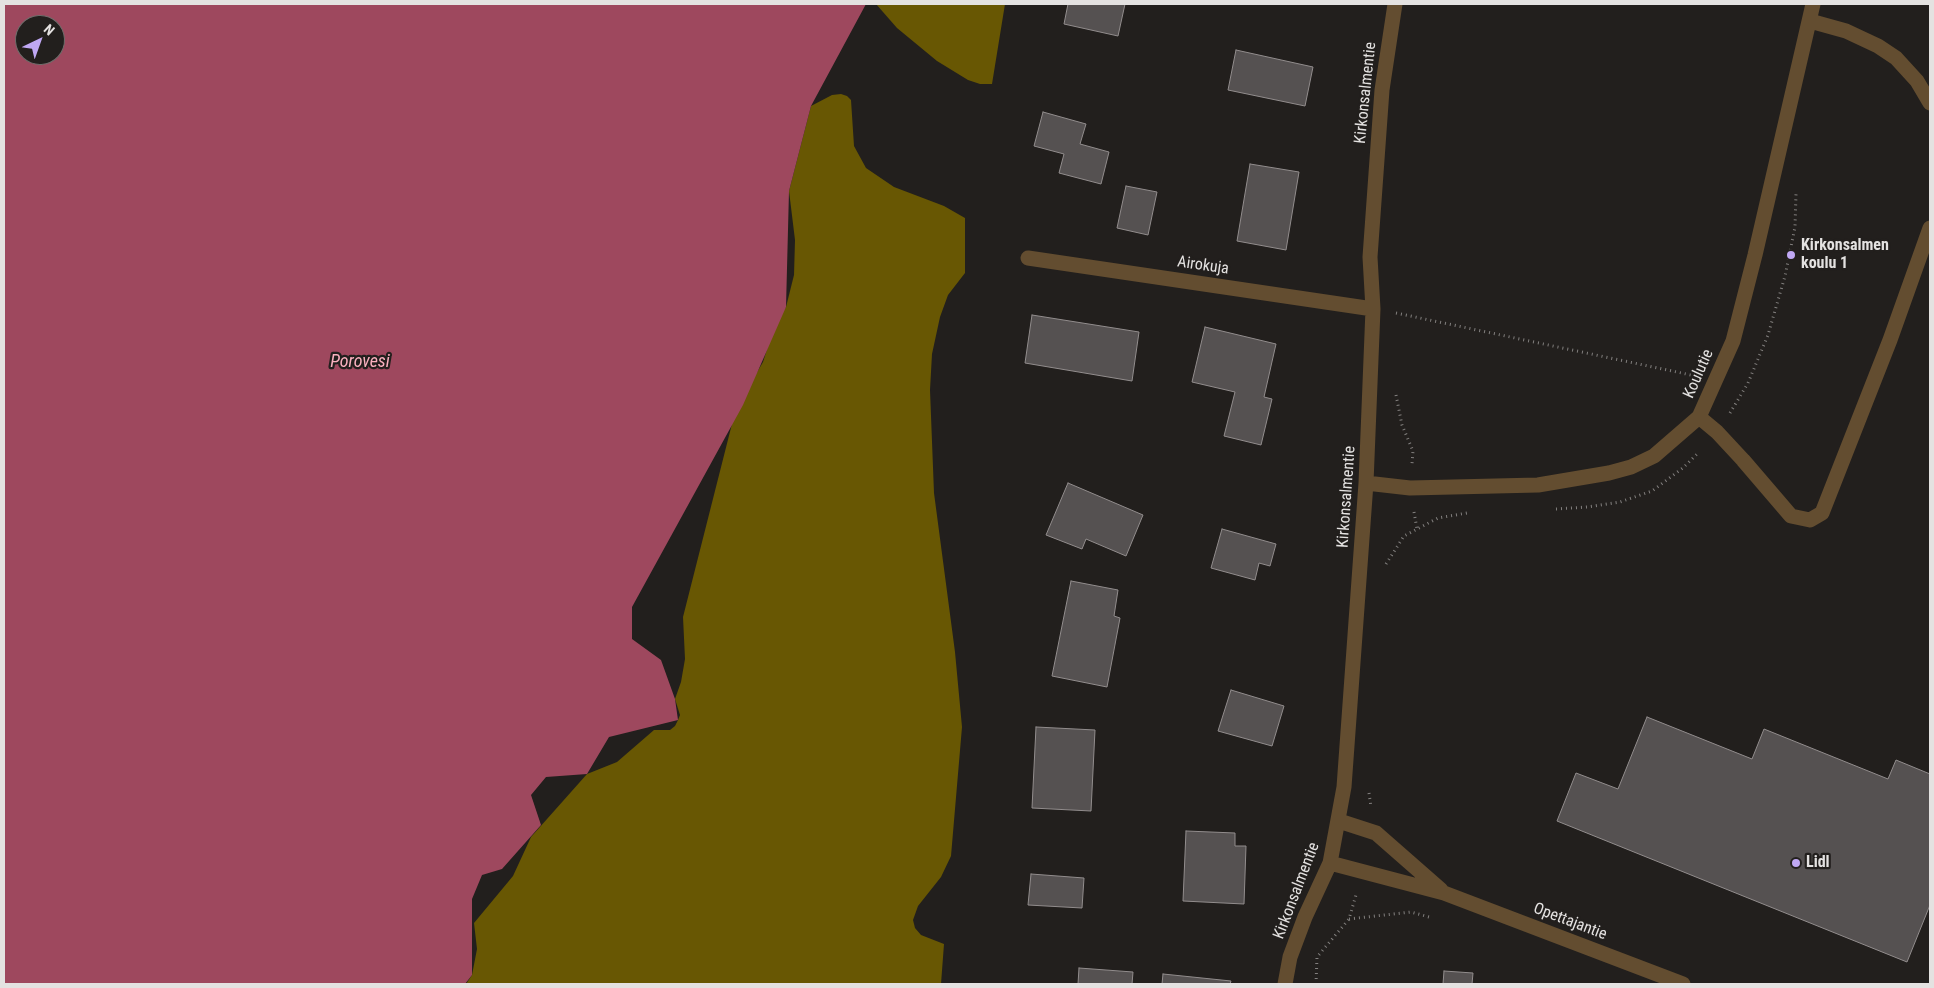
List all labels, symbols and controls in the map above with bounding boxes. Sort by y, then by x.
north arrow [15,15,65,65]
text: N [41,21,58,38]
street label: Kirkonsalmentie [1351,41,1381,145]
place label: Kirkonsalmen koulu 1 [1801,236,1889,274]
marker: Kirkonsalmen koulu 1 [1785,249,1797,261]
street label: Airokuja [1176,253,1230,279]
street label: Koulutie [1680,347,1718,401]
water label: Porovesi [330,351,390,373]
street label: Kirkonsalmentie [1334,445,1360,549]
street label: Kirkonsalmentie [1270,840,1324,942]
place label: Lidl [1806,853,1830,873]
marker: Lidl [1790,857,1802,869]
street label: Opettajantie [1531,899,1609,945]

